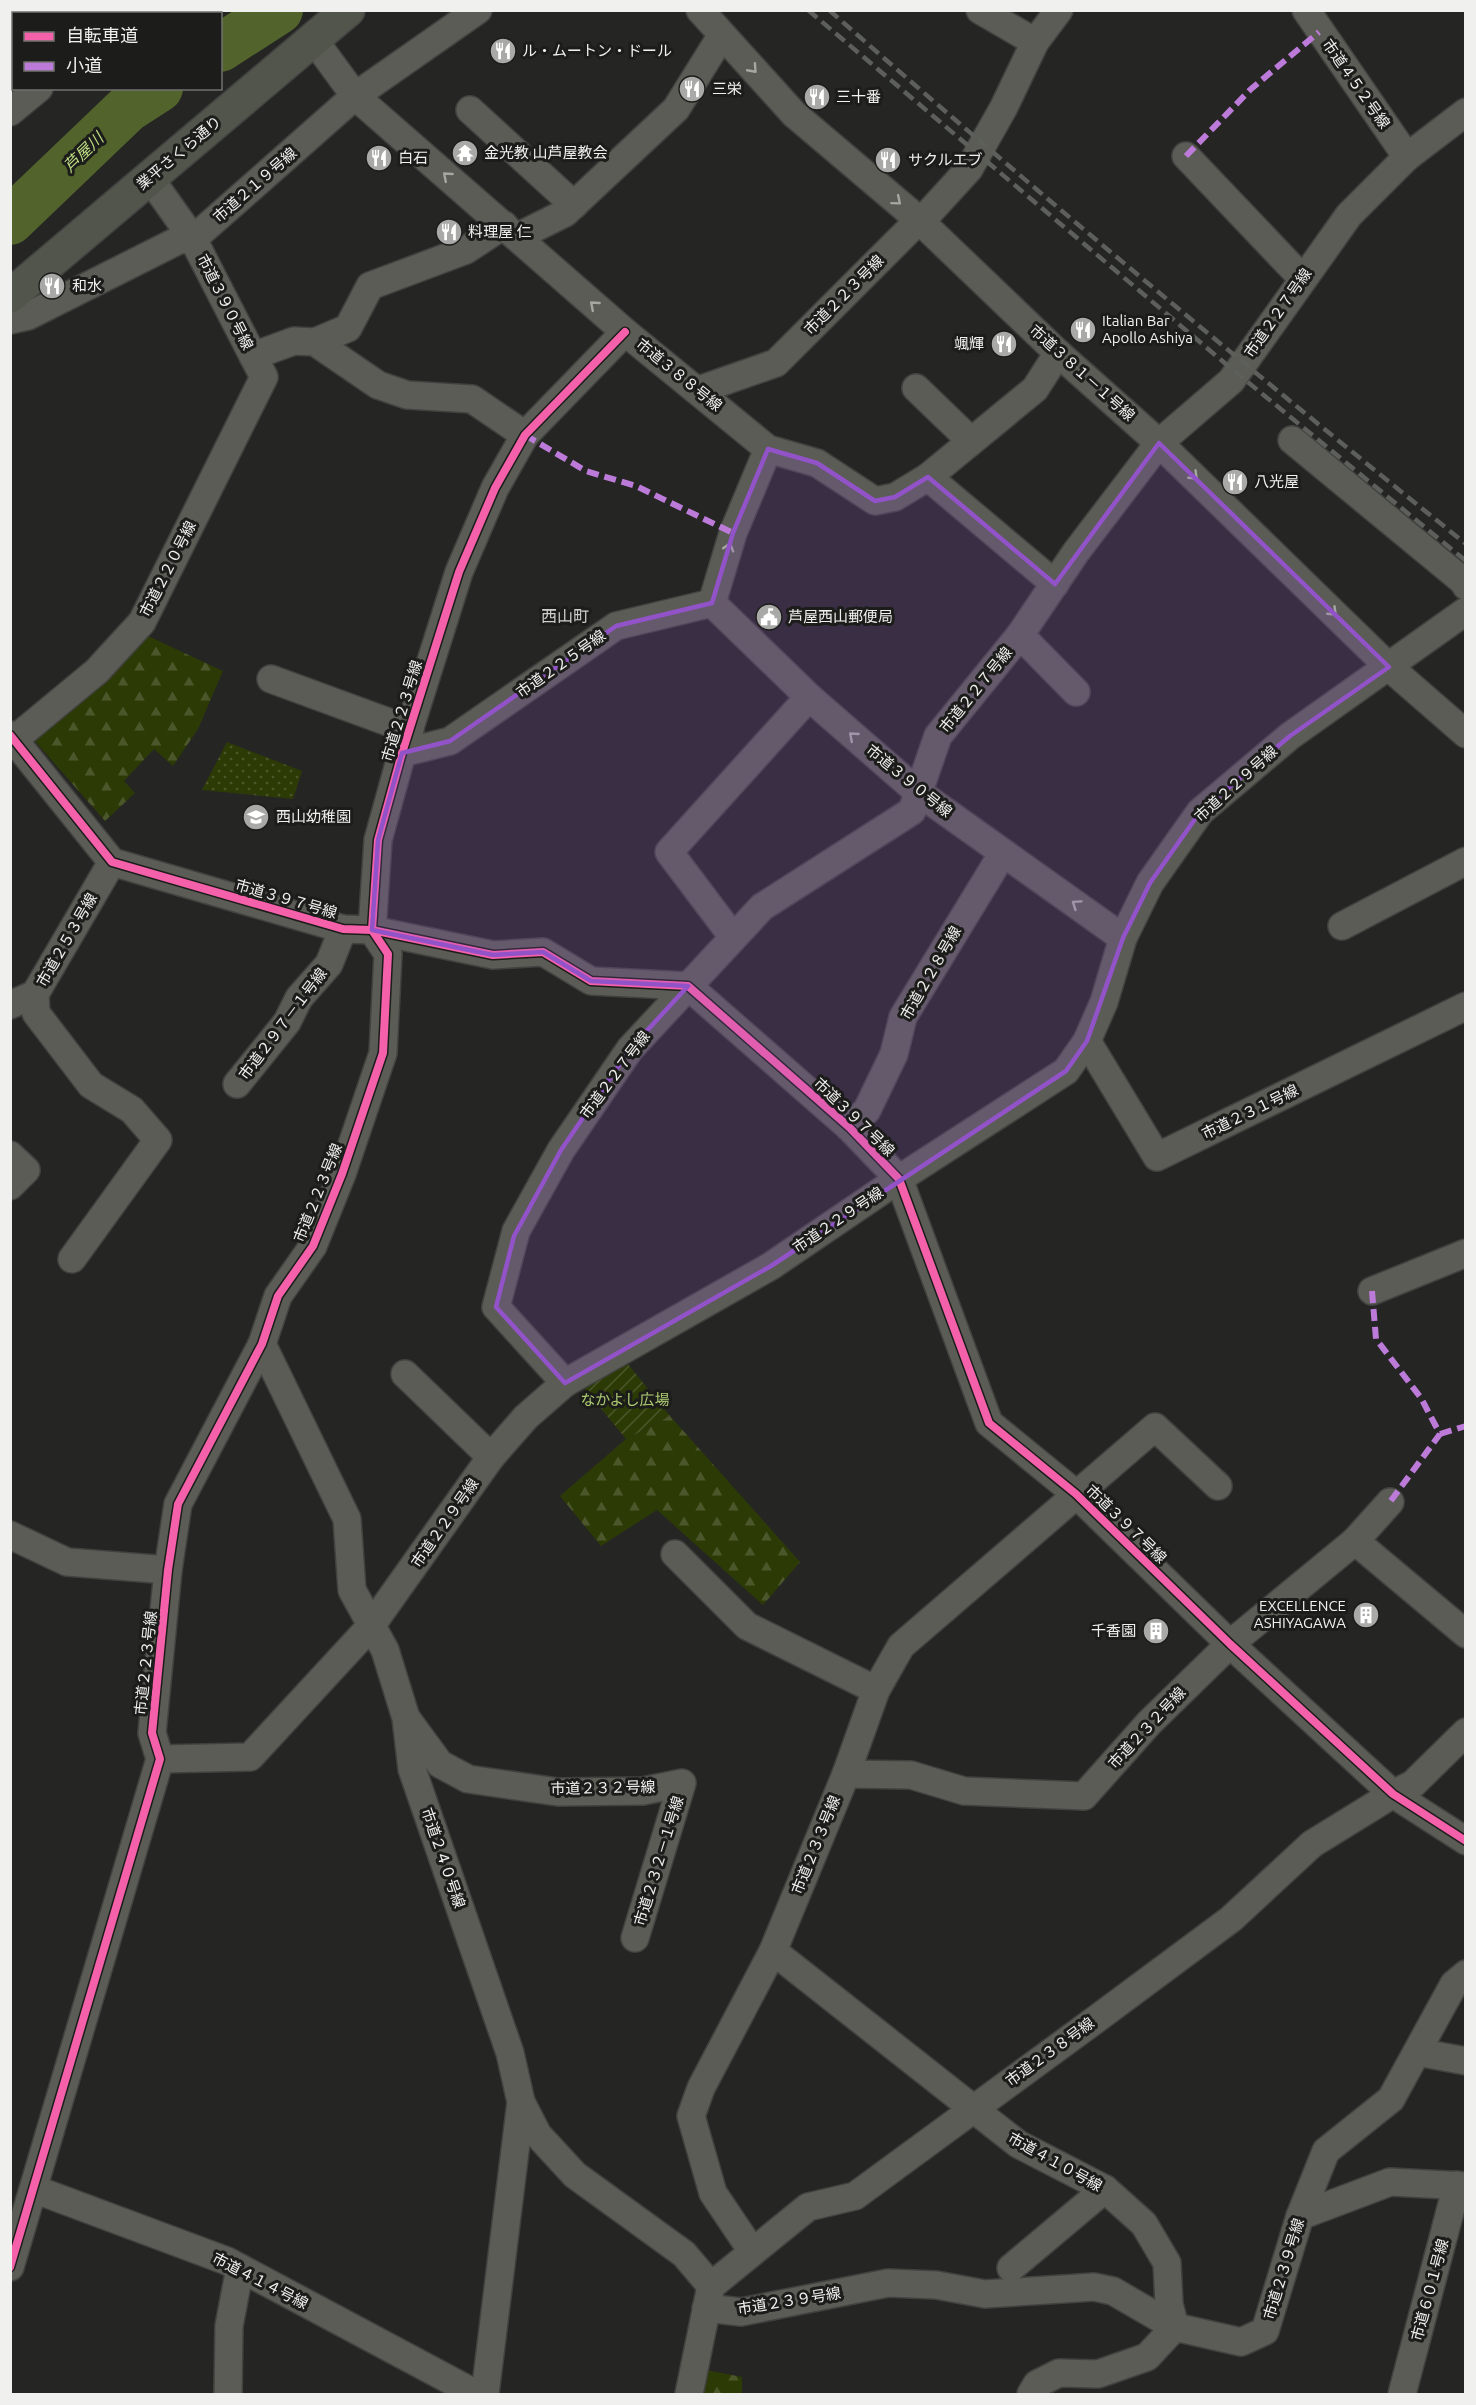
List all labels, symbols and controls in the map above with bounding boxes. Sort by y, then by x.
legend [12,12,222,90]
text: 自転車道 [66,25,138,45]
restaurant icon: ル・ムートン・ドール [488,36,518,66]
street label: 市道４５２号線 [1319,36,1393,132]
place label: ル・ムートン・ドール [522,42,672,59]
text: 小道 [66,55,102,75]
one-way arrow [746,63,757,73]
restaurant icon: 三栄 [677,74,707,104]
place label: 三栄 [712,80,742,97]
restaurant icon: 三十番 [802,82,832,112]
place label: 三十番 [836,88,881,105]
street label: 業平さくら通り [133,112,224,193]
water label: 芦屋川 [59,127,108,175]
temple icon: 金光教 山芦屋教会 [450,138,480,168]
restaurant icon: 白石 [364,143,394,173]
street label: 市道２１９号線 [209,144,300,225]
place label: 金光教 山芦屋教会 [484,144,607,161]
restaurant icon: サクルエブ [873,145,903,175]
place label: 白石 [398,149,428,166]
place label: サクルエブ [908,151,983,168]
one-way arrow [443,173,454,184]
one-way arrow [890,194,901,205]
restaurant icon: 料理屋 仁 [434,217,464,247]
place label: 料理屋 仁 [468,223,531,240]
street label: 市道３９０号線 [194,251,257,352]
street label: 市道２２３号線 [801,252,887,338]
street label: 市道２２７号線 [1241,265,1315,361]
restaurant icon: 和水 [37,271,67,301]
place label: 和水 [72,277,102,294]
one-way arrow [590,301,601,312]
place label: Italian Bar Apollo Ashiya [1102,312,1193,346]
restaurant icon: Italian Bar Apollo Ashiya [1068,315,1098,345]
street label: 市道３８１－１号線 [1026,321,1138,424]
restaurant icon: 颯輝 [989,329,1019,359]
street label: 市道３８８号線 [633,335,725,414]
place label: 颯輝 [954,335,984,352]
restaurant icon: 八光屋 [1220,467,1250,497]
one-way arrow [1186,469,1197,480]
place label: 八光屋 [1254,473,1299,490]
street label: 市道２２０号線 [136,518,199,619]
one-way arrow [722,542,734,553]
public building icon: 芦屋西山郵便局 [754,602,784,632]
one-way arrow [1326,605,1337,616]
district label: 西山町 [541,607,589,625]
place label: 芦屋西山郵便局 [788,608,893,625]
street label: 市道２２５号線 [513,627,609,701]
street label: 市道２２７号線 [936,644,1015,736]
street label: 市道２２３号線 [378,658,425,764]
one-way arrow [849,732,860,743]
street label: 市道３９０号線 [863,741,955,820]
street label: 市道２２９号線 [1191,742,1280,825]
school or university icon: 西山幼稚園 [241,802,271,832]
place label: 西山幼稚園 [276,808,351,825]
street label: 市道３９７号線 [233,876,339,921]
street label: 市道２５３号線 [33,890,100,989]
one-way arrow [1071,900,1082,911]
street label: 市道２２８号線 [897,923,964,1022]
street label: 市道２９７－１号線 [235,965,330,1083]
street label: 市道２２７号線 [576,1028,653,1122]
street label: 市道３９７号線 [811,1074,898,1159]
street label: 市道２３１号線 [1199,1081,1301,1142]
street label: 市道２２３号線 [290,1141,345,1245]
street label: 市道２２９号線 [789,1183,886,1256]
park label: なかよし広場 [580,1391,670,1408]
street label: 市道２２９号線 [408,1475,482,1571]
street label: 市道３９７号線 [1083,1481,1170,1566]
place label: EXCELLENCE ASHIYAGAWA [1254,1597,1346,1631]
building icon: EXCELLENCE ASHIYAGAWA [1351,1600,1381,1630]
street label: 市道２２３号線 [132,1610,159,1716]
building icon: 千香園 [1141,1616,1171,1646]
place label: 千香園 [1091,1622,1136,1639]
street label: 市道２３２号線 [1105,1683,1189,1772]
street label: 市道２３２号線 [550,1778,656,1797]
street label: 市道２３３号線 [788,1793,843,1897]
street label: 市道２３２－１号線 [631,1794,686,1928]
street label: 市道２４０号線 [418,1805,469,1910]
street label: 市道２３８号線 [1002,2014,1097,2089]
street label: 市道４１０号線 [1005,2129,1105,2194]
street label: 市道２３９号線 [1260,2216,1307,2322]
street label: 市道６０１号線 [1408,2237,1451,2343]
street label: 市道４１４号線 [210,2249,311,2312]
street label: 市道２３９号線 [736,2284,842,2317]

